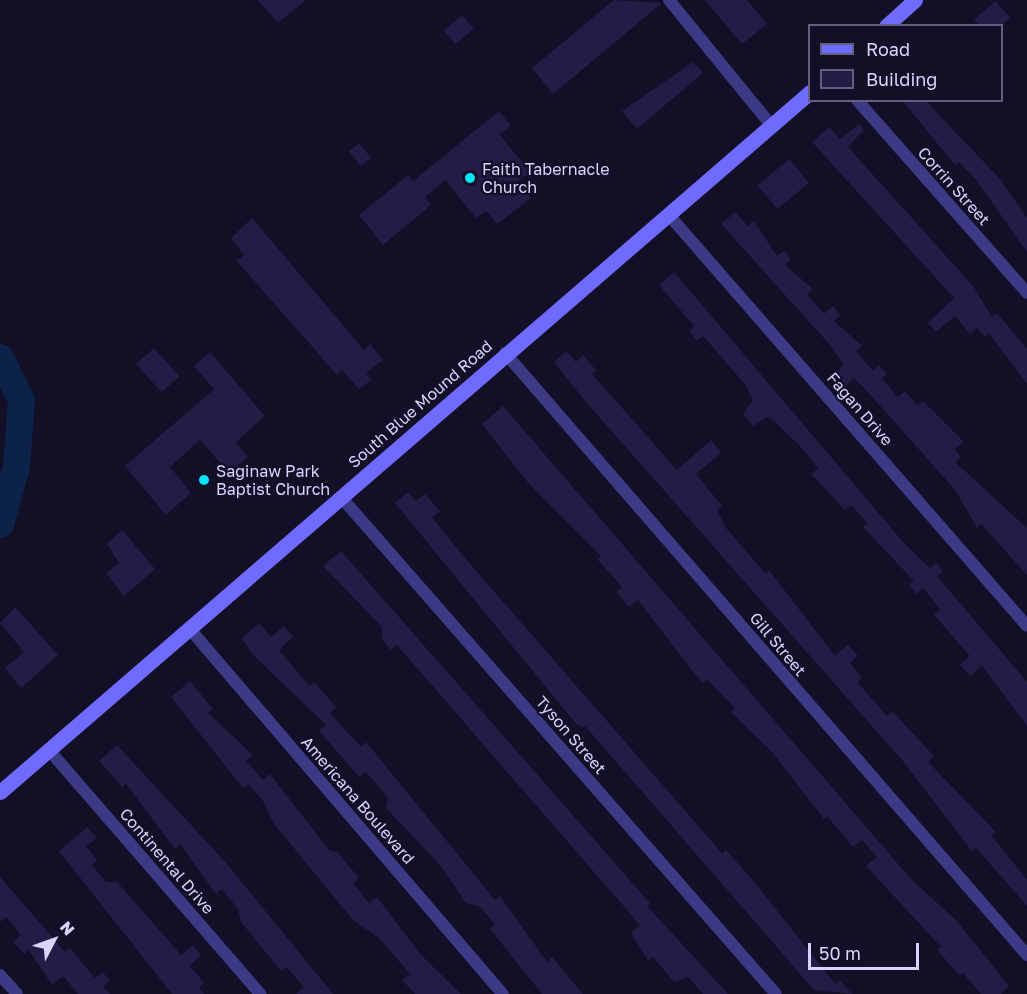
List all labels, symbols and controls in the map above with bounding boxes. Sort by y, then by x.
legend [808,24,1003,102]
text: Road [866,38,910,60]
text: Building [866,68,937,90]
street label: Corrin Street [914,143,994,229]
place label: Faith Tabernacle Church [482,159,609,197]
marker: Faith Tabernacle Church [463,171,477,185]
street label: South Blue Mound Road [344,336,496,472]
street label: Fagan Drive [823,369,897,449]
place label: Saginaw Park Baptist Church [216,461,330,499]
marker: Saginaw Park Baptist Church [197,473,211,487]
street label: Gill Street [746,608,810,680]
street label: Tyson Street [532,692,610,778]
street label: Americana Boulevard [297,732,419,868]
street label: Continental Drive [116,804,218,918]
north arrow [24,910,84,970]
text: N [56,917,79,939]
scale bar [811,931,922,969]
text: 50 m [819,942,861,964]

